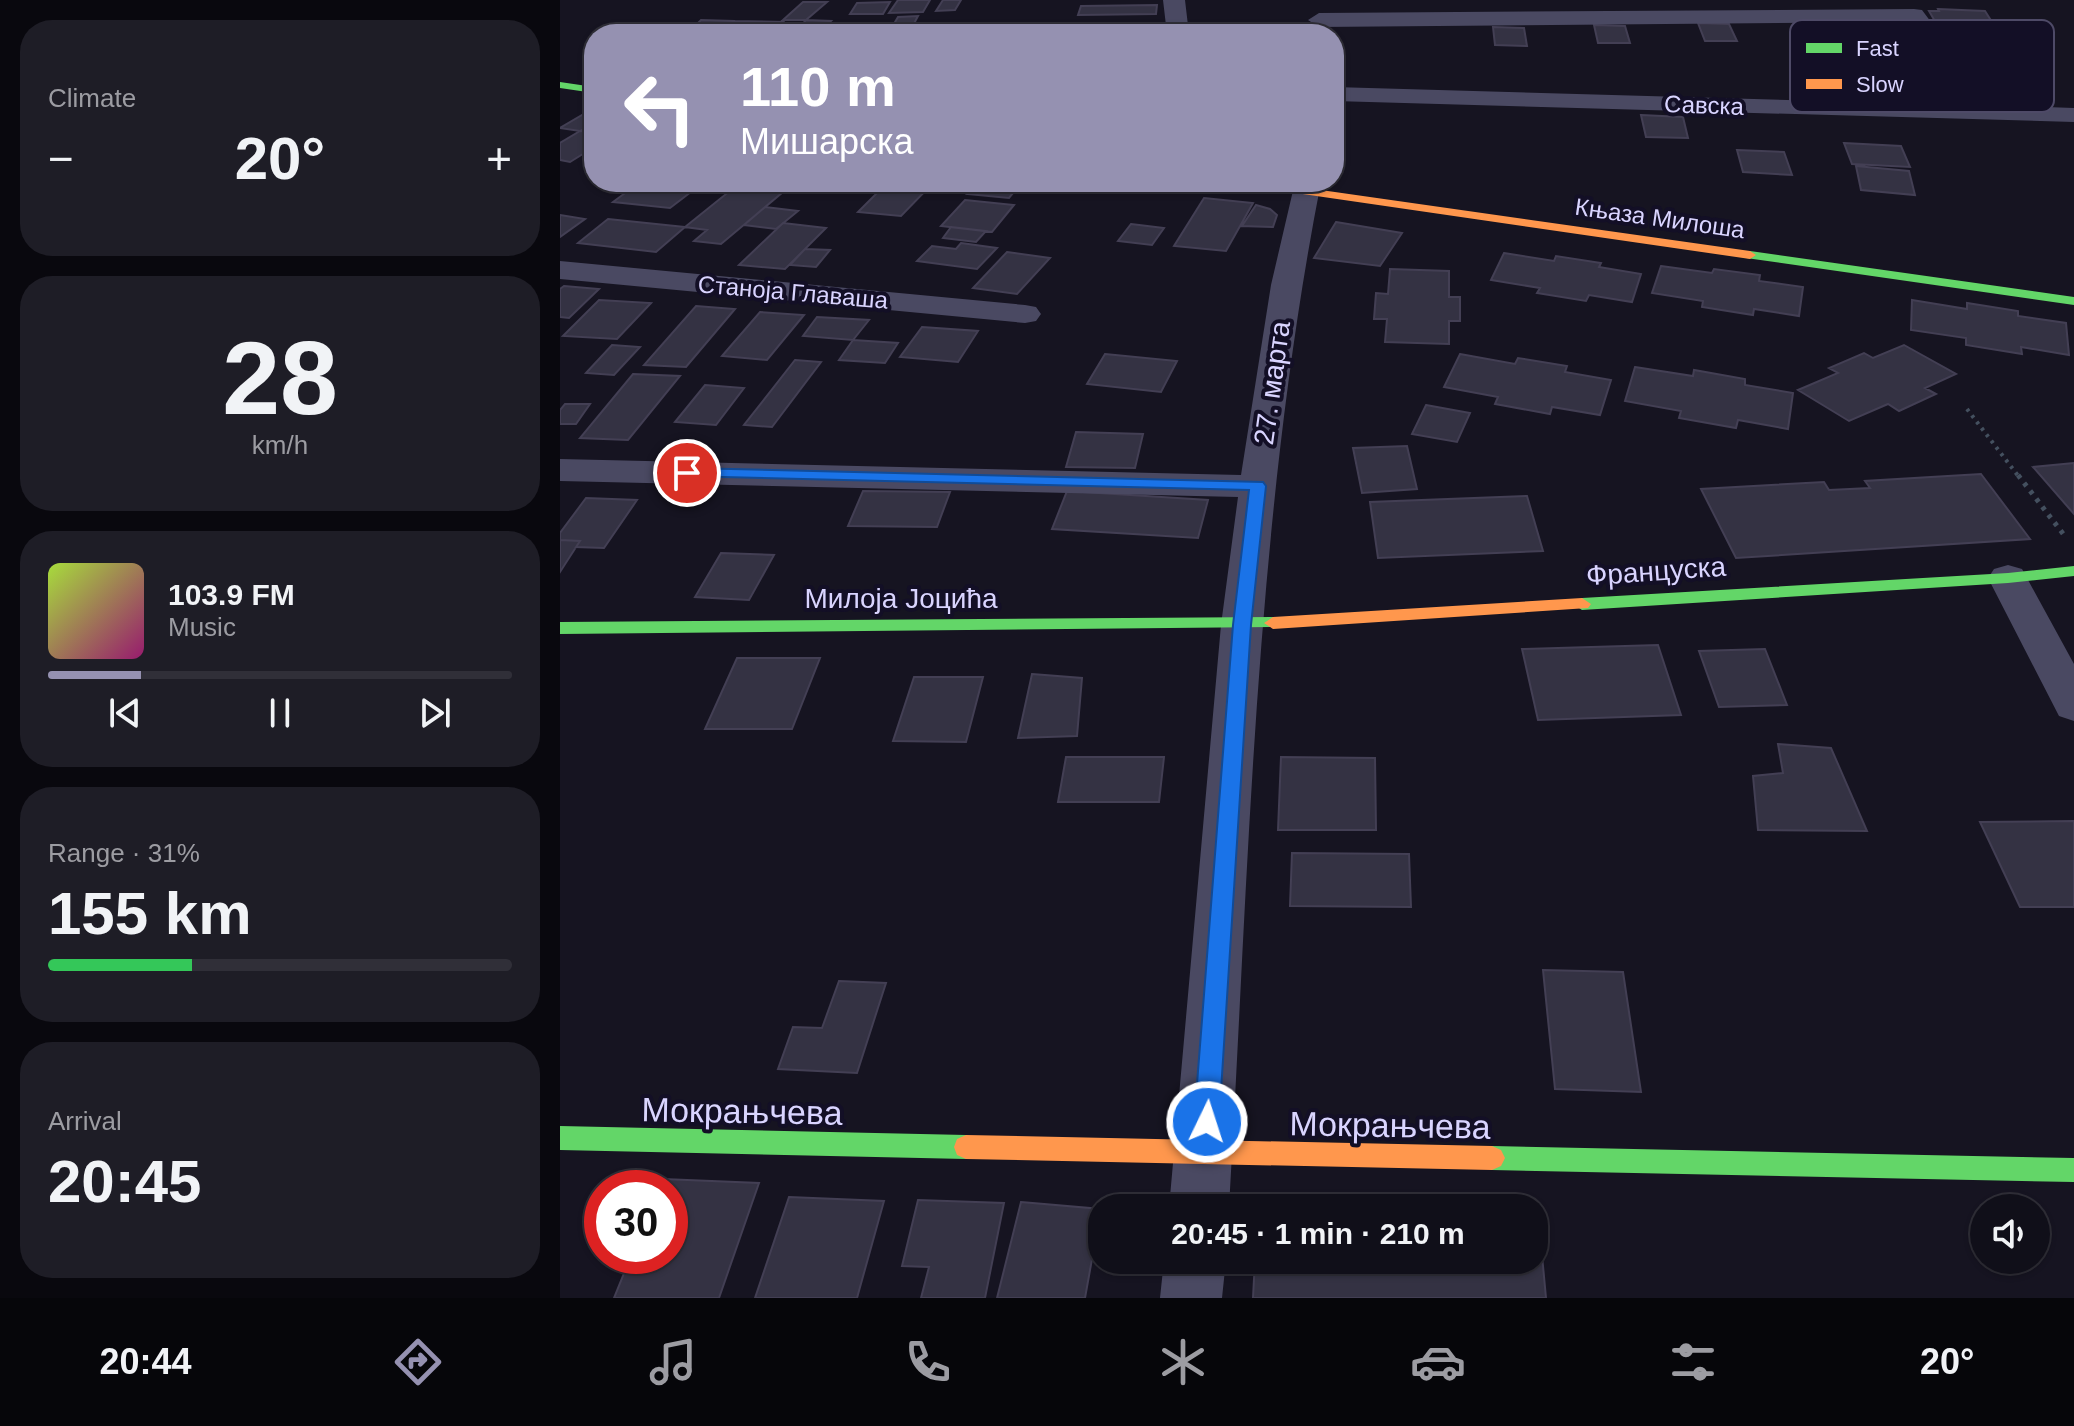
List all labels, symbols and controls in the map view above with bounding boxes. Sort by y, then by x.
legend [1790,20,2054,112]
text: Fast [1856,36,1899,61]
text: 110 m [740,55,896,118]
icon: left [608,56,712,160]
text: Slow [1856,72,1904,97]
text: Climate [48,83,136,113]
street label: Савска [1664,90,1745,120]
text: Мишарска [740,121,914,162]
text: 20° [235,125,325,192]
text: − [48,134,74,183]
text: + [486,134,512,183]
street label: Књаза Милоша [1573,193,1747,243]
street label: Станоја Главаша [697,270,890,314]
street label: 27. марта [1248,319,1296,447]
text: 28 [222,320,338,436]
text: km/h [252,430,308,460]
pin [653,439,721,507]
icon: arrive [665,451,709,495]
street label: Француска [1585,551,1727,591]
text: 103.9 FM [168,578,295,611]
street label: Милоја Јоцића [804,583,998,614]
text: Music [168,612,236,642]
icon: previous [103,691,147,735]
icon: pause [258,691,302,735]
icon: next [413,691,457,735]
text: Range · 31% [48,838,200,868]
text: 155 km [48,880,252,947]
position arrow [1165,1080,1249,1164]
street label: Мокрањчева [641,1090,843,1132]
street label: Мокрањчева [1289,1104,1491,1146]
text: Arrival [48,1106,122,1136]
text: 20:45 [48,1148,201,1215]
speed limit sign: 30 [584,1170,688,1274]
map controls [1970,1194,2050,1274]
button: sound [1970,1194,2050,1274]
text: 20:45 · 1 min · 210 m [1171,1217,1465,1250]
icon: directions [390,1334,446,1390]
icon: music [645,1334,701,1390]
icon: phone [900,1334,956,1390]
icon: climate [1155,1334,1211,1390]
icon: car [1410,1334,1466,1390]
icon: filters [1665,1334,1721,1390]
text: 20:44 [99,1341,192,1382]
text: 20° [1920,1341,1974,1382]

